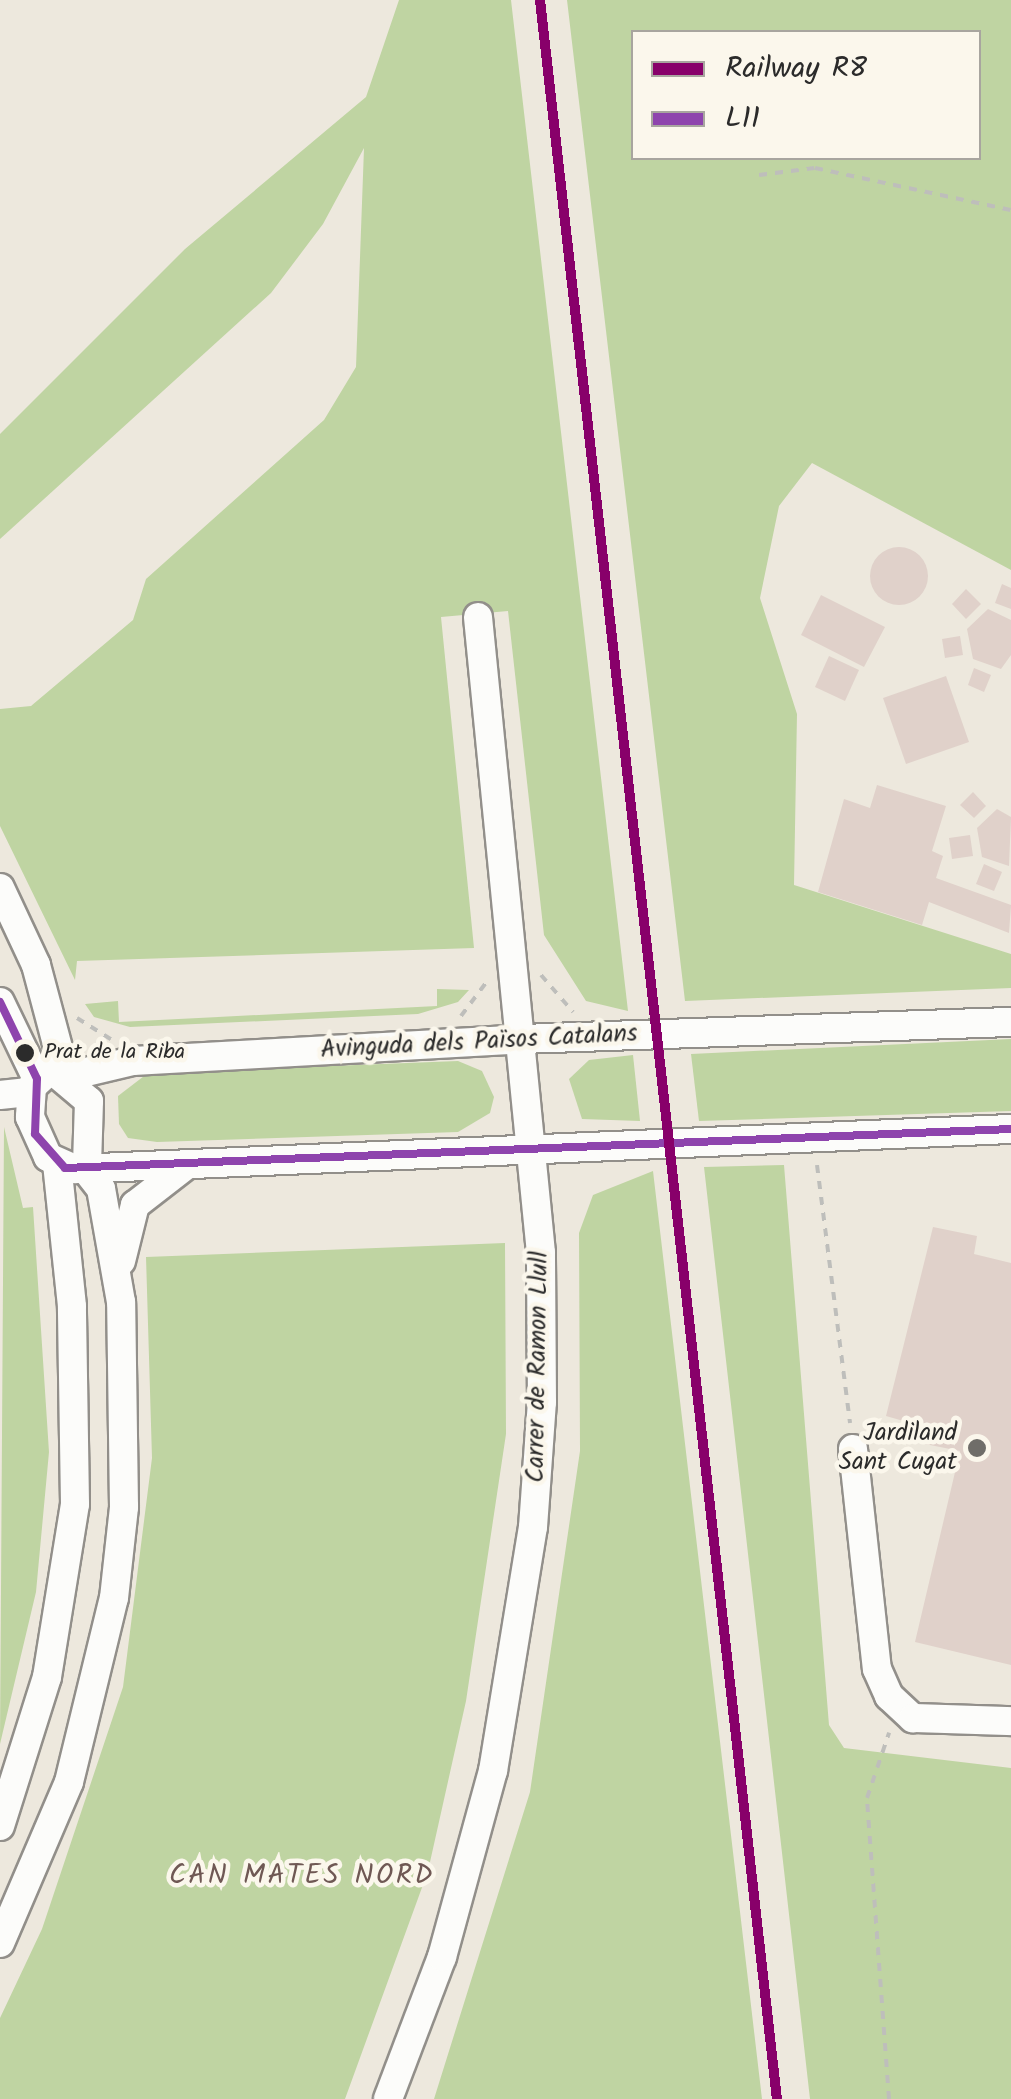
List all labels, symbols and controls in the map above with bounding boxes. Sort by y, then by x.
legend [631,30,981,160]
text: Railway R8 [725,45,867,93]
text: L11 [725,95,760,143]
street label: Avinguda dels Països Catalans [320,1019,638,1065]
place label: Prat de la Riba [44,1040,185,1066]
marker: Prat de la Riba [15,1043,35,1063]
street label: Carrer de Ramon Llull [521,1251,555,1483]
place label: Jardiland Sant Cugat [839,1419,957,1478]
marker: Jardiland Sant Cugat [966,1437,988,1459]
district label: CAN MATES NORD [169,1859,435,1893]

